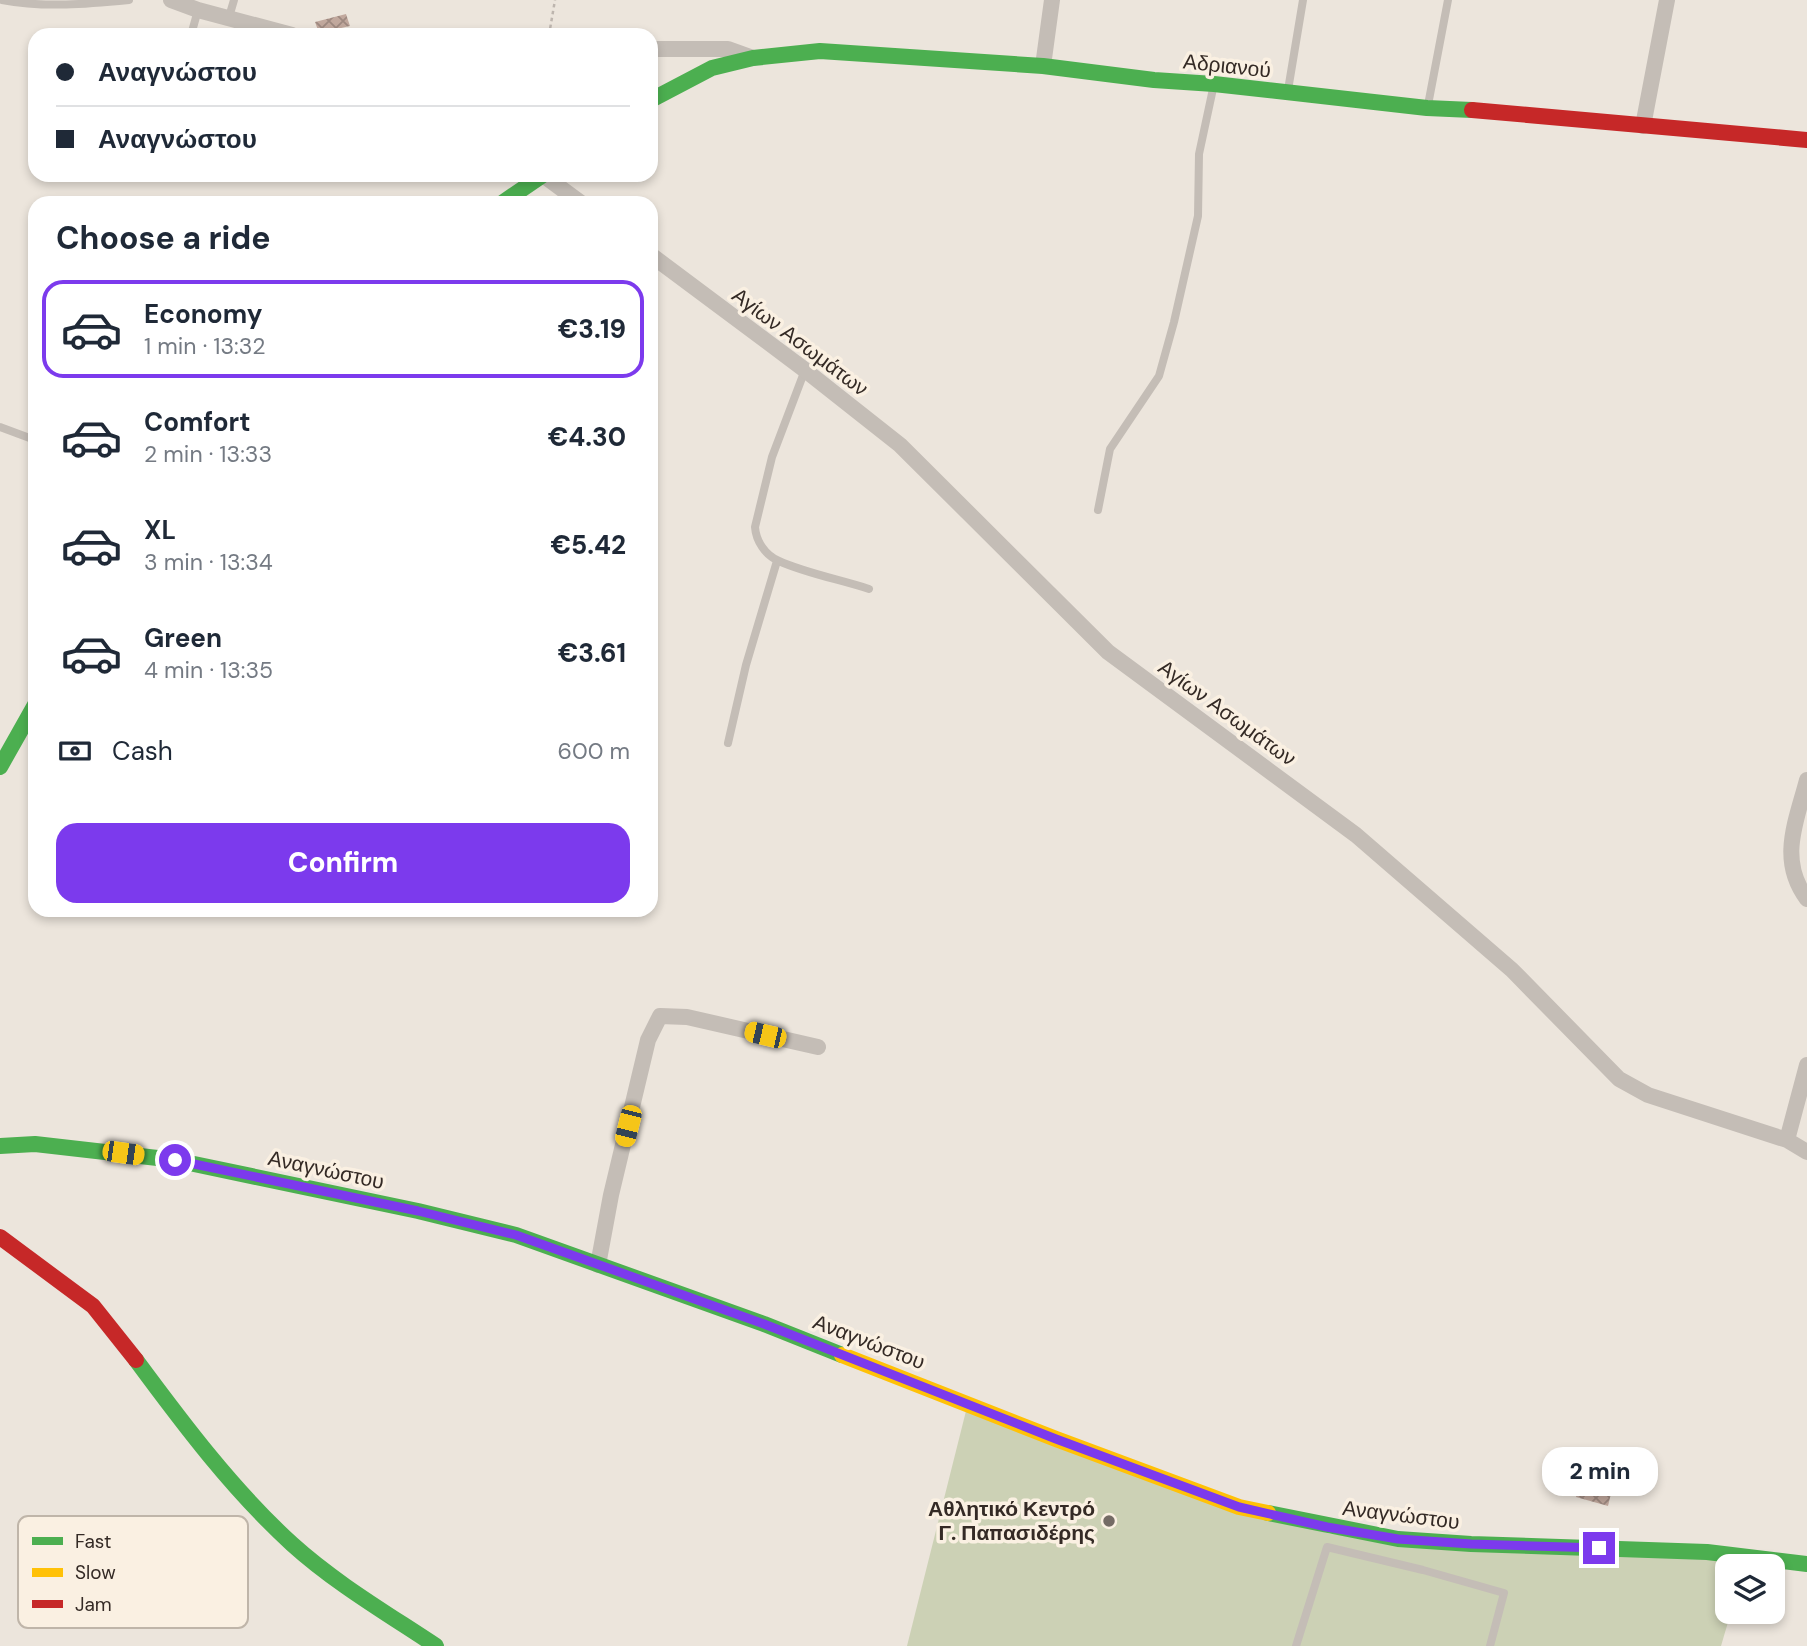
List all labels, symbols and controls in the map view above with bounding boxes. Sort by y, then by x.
street label: Αδριανού [1182,47,1272,85]
text: Αναγνώστου [98,55,257,89]
text: Αναγνώστου [98,122,257,156]
text: Choose a ride [56,217,271,259]
street label: Αγίων Ασωμάτων [726,282,874,402]
text: Economy [144,297,262,331]
icon: car [60,298,123,361]
text: €3.19 [558,312,626,346]
text: 1 min · 13:32 [144,331,266,361]
text: Comfort [144,405,250,439]
icon: car [60,406,123,469]
text: €4.30 [548,420,626,454]
text: 2 min · 13:33 [144,439,272,469]
text: XL [144,513,176,547]
icon: car [60,514,123,577]
text: €5.42 [550,528,626,562]
text: 3 min · 13:34 [144,547,273,577]
text: Green [144,621,222,655]
icon: car [60,622,123,685]
text: €3.61 [558,636,626,670]
street label: Αγίων Ασωμάτων [1153,654,1301,772]
text: 4 min · 13:35 [144,655,273,685]
icon: cash [56,732,94,770]
text: Cash [112,734,173,768]
text: 600 m [557,736,630,766]
button: Confirm [56,823,630,903]
car [743,1020,788,1050]
car [613,1103,644,1149]
car [101,1140,146,1166]
route start [159,1144,191,1176]
street label: Αναγνώστου [265,1144,387,1196]
street label: Αναγνώστου [809,1308,929,1376]
callout: 2 min [1541,1446,1657,1496]
text: 2 min [1569,1456,1631,1486]
street label: Αναγνώστου [1341,1494,1461,1536]
place label: Αθλητικό Κεντρό Γ. Παπασιδέρης [928,1495,1095,1547]
marker: Αθλητικό Κεντρό Γ. Παπασιδέρης [1101,1513,1117,1529]
legend [18,1516,248,1628]
text: Fast [75,1529,111,1554]
route end [1583,1532,1615,1564]
map controls [1715,1554,1785,1624]
button: layers [1715,1554,1785,1624]
text: Slow [75,1560,116,1585]
text: Jam [75,1592,112,1617]

